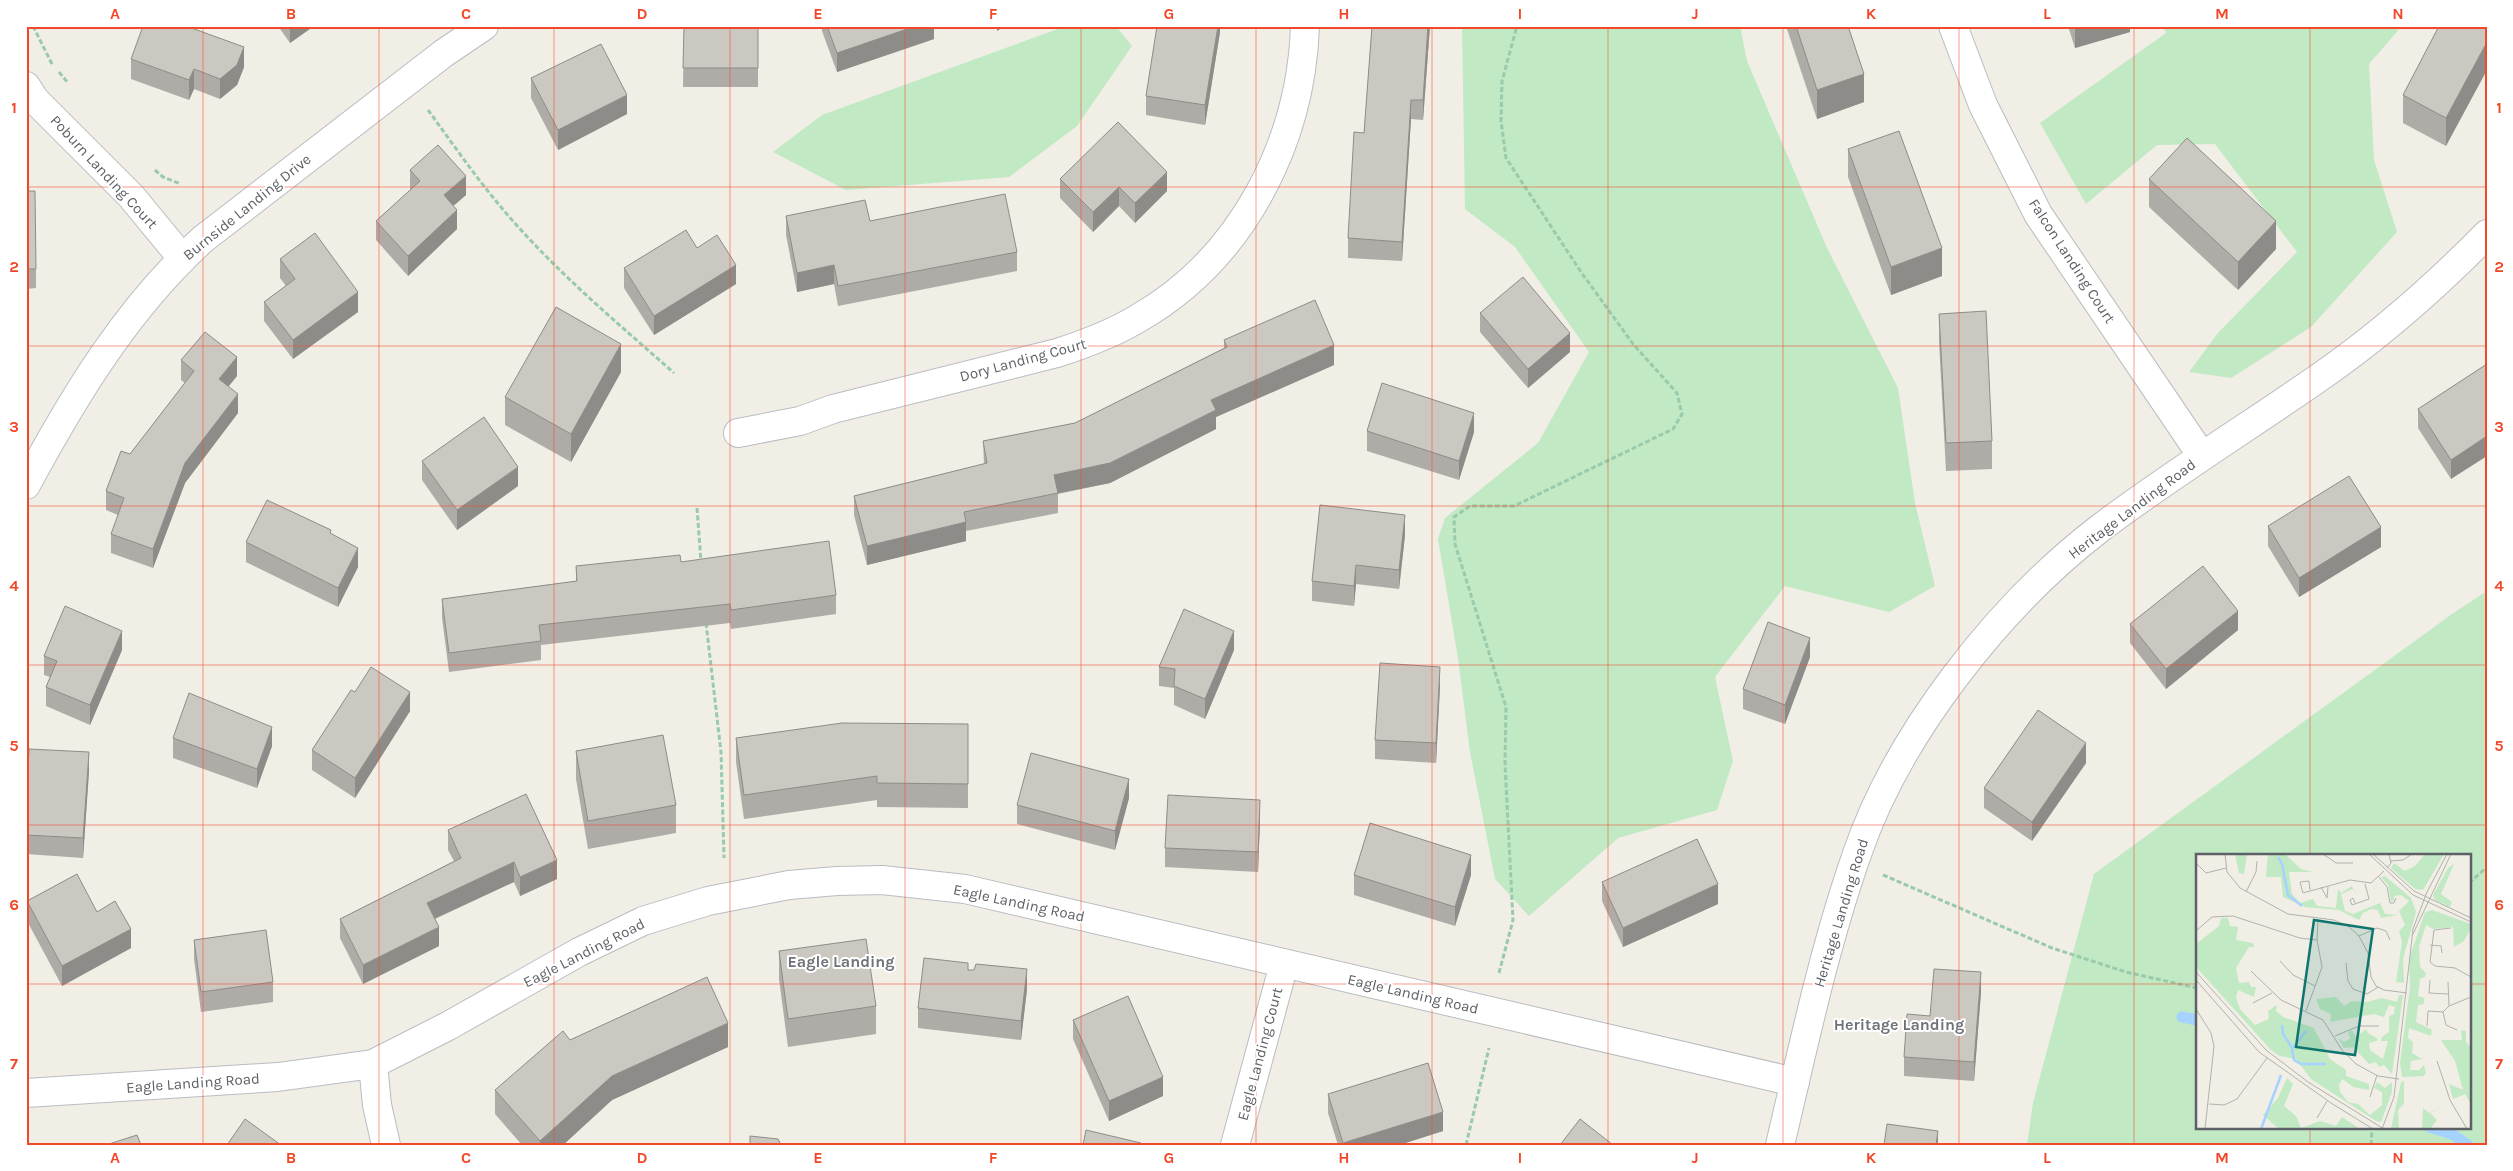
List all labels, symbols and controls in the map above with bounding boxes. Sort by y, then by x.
text: A [110,4,120,23]
text: B [286,4,296,23]
text: C [461,4,471,23]
text: D [637,4,648,23]
text: E [813,4,823,23]
text: F [989,4,998,23]
text: G [1164,4,1174,23]
text: H [1338,4,1350,23]
text: I [1518,4,1522,23]
text: J [1691,4,1699,23]
text: K [1866,4,1877,23]
text: L [2043,4,2051,23]
text: M [2215,4,2229,23]
text: N [2392,4,2404,23]
text: 1 [11,98,17,117]
text: 1 [2496,98,2502,117]
street label: Poburn Landing Court [47,111,162,233]
street label: Burnside Landing Drive [179,150,315,264]
street label: Falcon Landing Court [2025,195,2119,327]
text: 2 [9,257,19,276]
text: 2 [2494,257,2504,276]
street label: Dory Landing Court [958,334,1089,386]
text: 3 [9,417,19,436]
text: 3 [2494,417,2504,436]
street label: Heritage Landing Road [2065,455,2199,563]
text: 4 [9,576,19,595]
text: 4 [2494,576,2504,595]
text: 5 [9,736,19,755]
text: 5 [2494,736,2504,755]
street label: Heritage Landing Road [1810,836,1872,990]
inset map [2196,854,2470,1128]
street label: Eagle Landing Road [952,880,1086,926]
text: 6 [9,895,19,914]
text: 6 [2494,895,2504,914]
street label: Eagle Landing Road [520,915,648,991]
district label: Eagle Landing [787,952,895,971]
street label: Eagle Landing Road [1346,970,1480,1018]
street label: Eagle Landing Court [1234,985,1287,1122]
district label: Heritage Landing [1834,1015,1964,1034]
text: 7 [10,1054,18,1073]
text: 7 [2495,1054,2503,1073]
street label: Eagle Landing Road [126,1069,260,1097]
text: A [110,1148,120,1167]
text: B [286,1148,296,1167]
text: C [461,1148,471,1167]
text: D [637,1148,648,1167]
text: E [813,1148,823,1167]
text: F [989,1148,998,1167]
text: G [1164,1148,1174,1167]
text: H [1338,1148,1350,1167]
text: I [1518,1148,1522,1167]
text: J [1691,1148,1699,1167]
text: K [1866,1148,1877,1167]
text: L [2043,1148,2051,1167]
text: M [2215,1148,2229,1167]
text: N [2392,1148,2404,1167]

